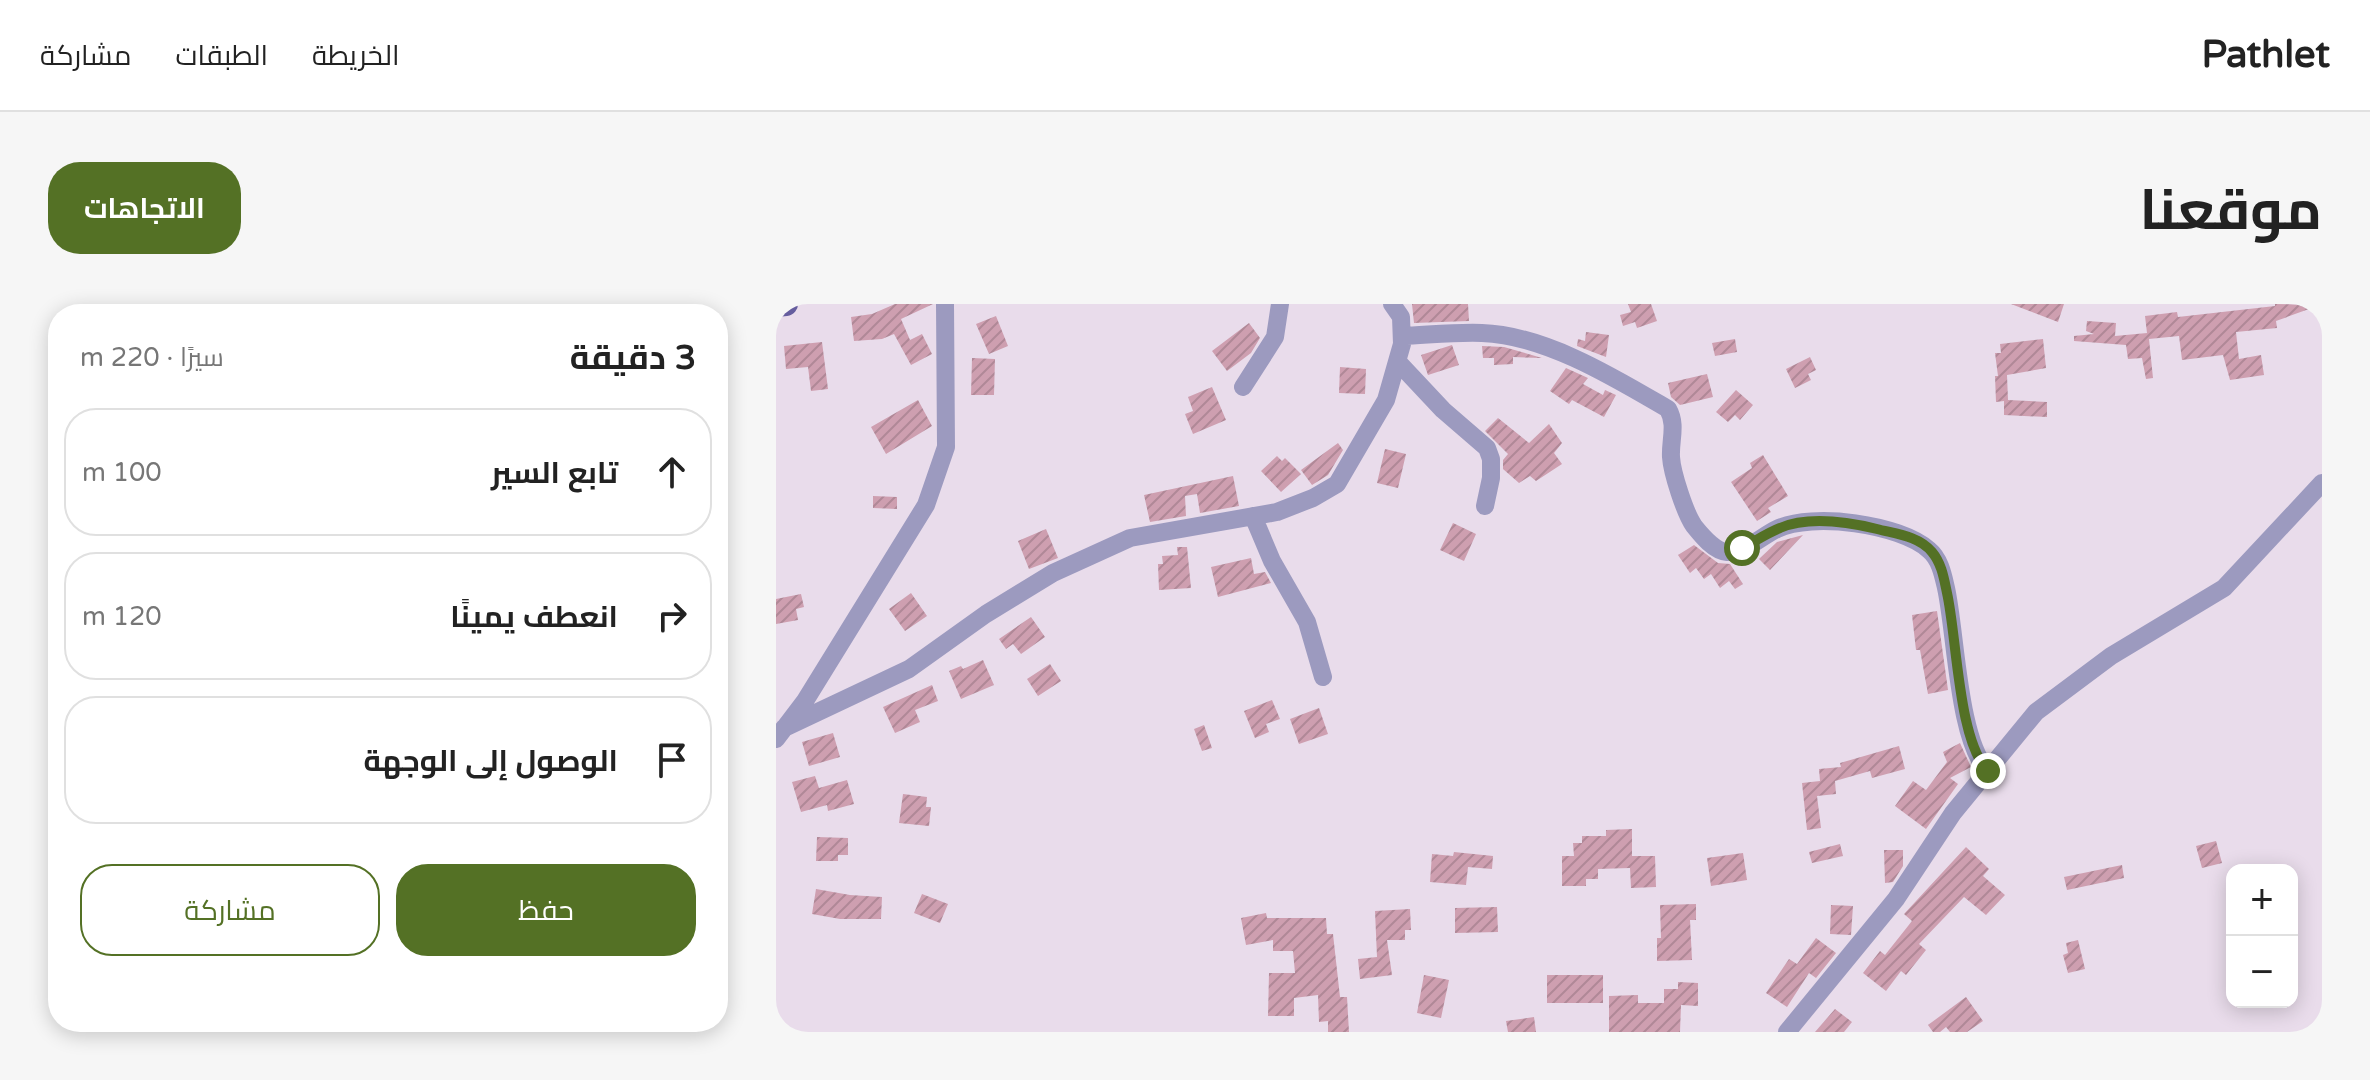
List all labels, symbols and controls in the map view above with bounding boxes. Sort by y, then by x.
text: Pathlet [2201,32,2330,78]
text: مشاركة [40,39,131,73]
text: الطبقات [175,39,268,73]
text: الخريطة [312,39,399,73]
button: الاتجاهات [48,162,241,254]
text: موقعنا [2139,178,2322,245]
text: 3 دقيقة [570,338,696,379]
text: سيرًا · 220 m [80,342,224,373]
icon: ahead [650,450,694,494]
text: تابع السير [491,455,618,492]
text: 100 m [82,457,162,488]
route start [1724,530,1760,566]
icon: right [650,594,694,638]
text: انعطف يمينًا [450,599,618,636]
text: 120 m [82,601,162,632]
icon: arrive [650,738,694,782]
text: الوصول إلى الوجهة [363,743,618,780]
route end [1970,753,2006,789]
button: مشاركة [80,864,380,956]
button: حفظ [396,864,696,956]
map controls [2226,864,2298,1008]
button: + [2226,864,2298,936]
button: − [2226,936,2298,1008]

